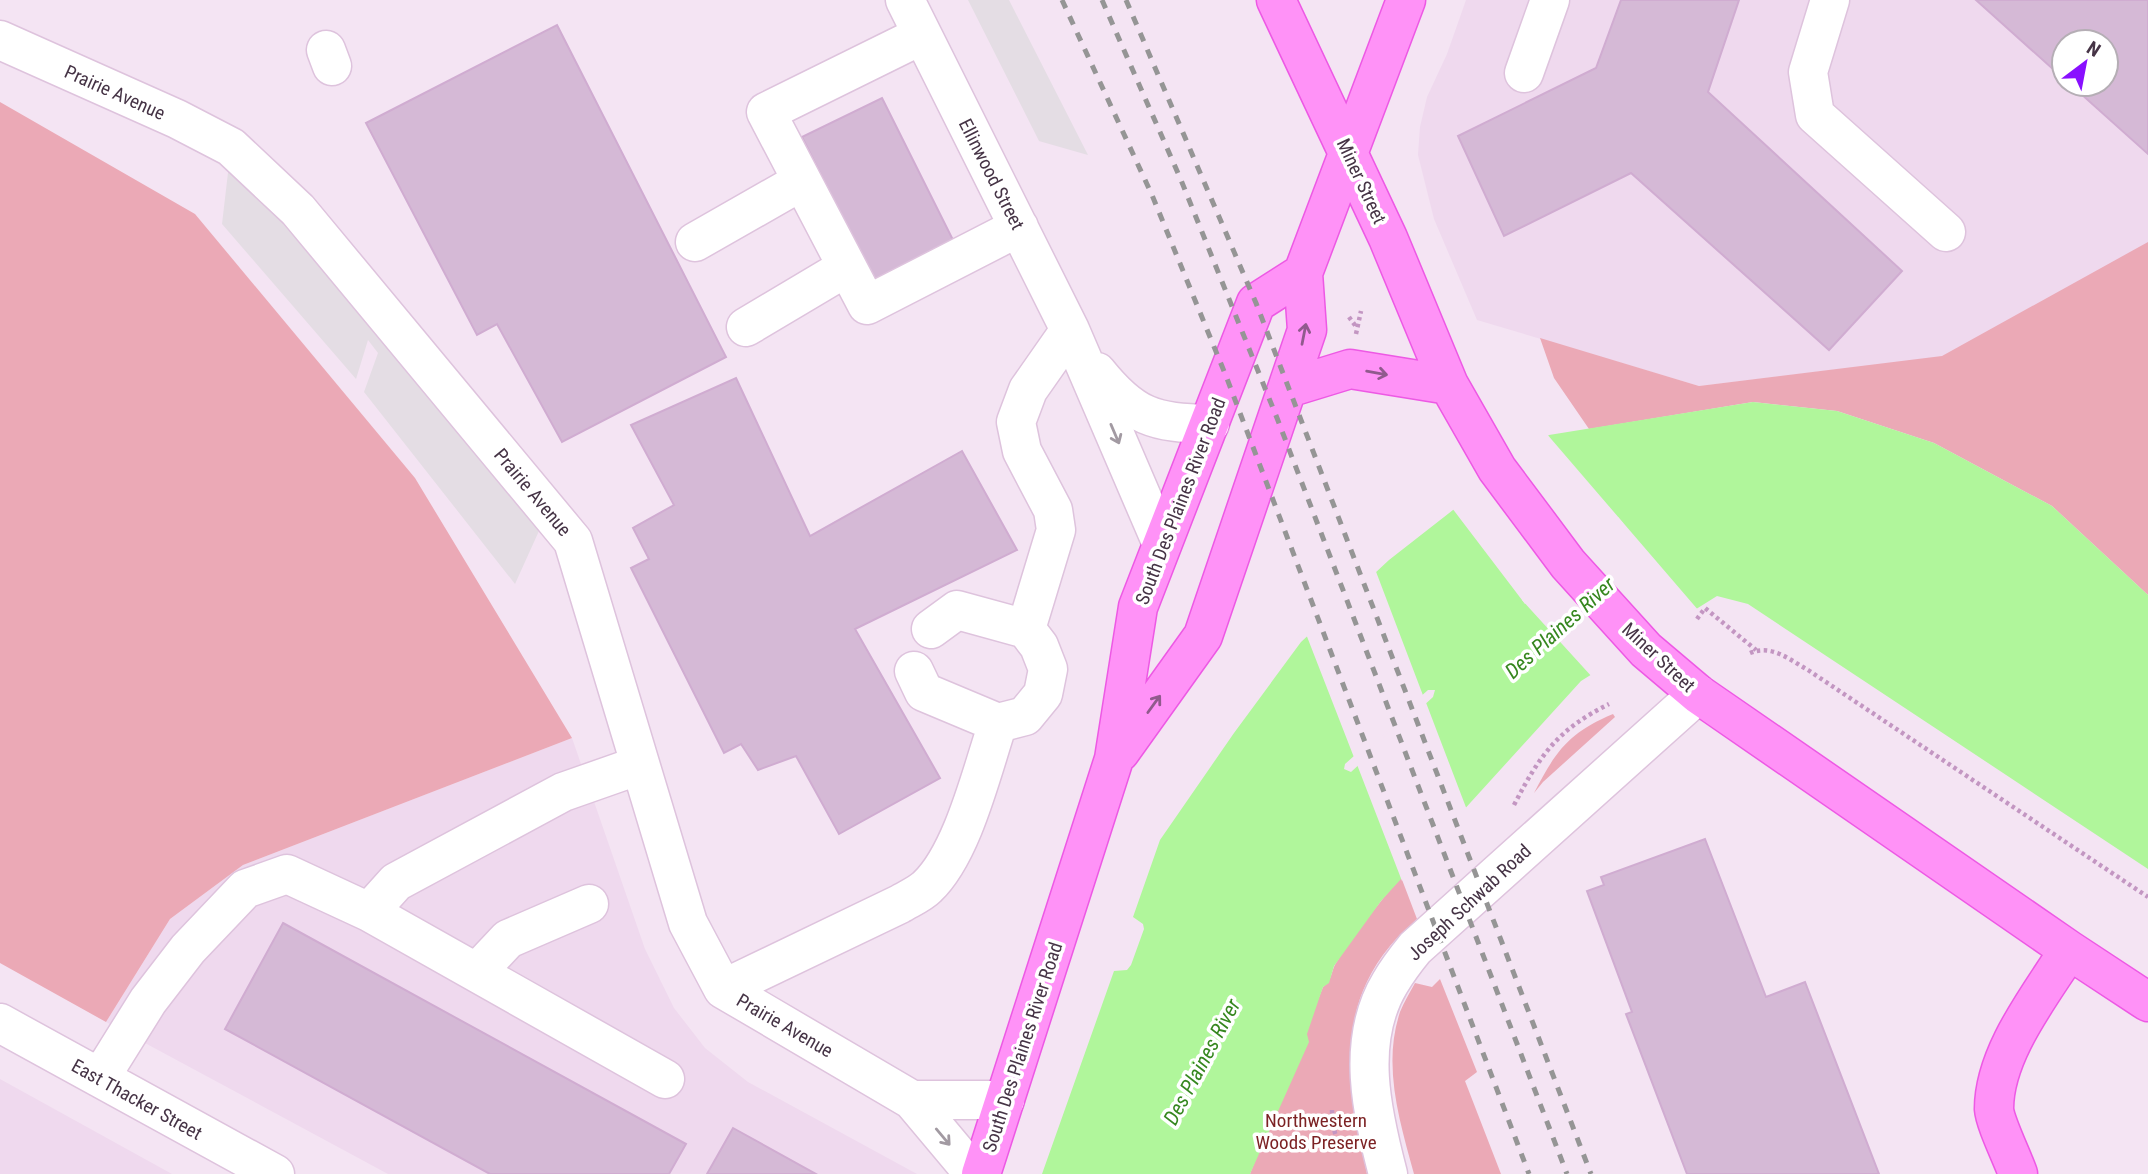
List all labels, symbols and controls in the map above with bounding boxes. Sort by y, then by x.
north arrow [2050,28,2120,98]
text: N [2083,36,2105,62]
street label: Prairie Avenue [61,60,169,125]
street label: Ellinwood Street [954,115,1029,234]
street label: Miner Street [1332,135,1391,228]
one-way arrow [1298,323,1312,346]
one-way arrow [1365,366,1388,380]
street label: South Des Plaines River Road [1130,395,1231,608]
one-way arrow [1109,423,1122,444]
street label: Prairie Avenue [489,444,576,541]
water label: Des Plaines River [1500,572,1620,683]
street label: Miner Street [1617,618,1700,697]
one-way arrow [1147,695,1161,714]
street label: Joseph Schwab Road [1403,839,1536,965]
street label: South Des Plaines River Road [978,939,1067,1155]
street label: Prairie Avenue [732,989,837,1062]
water label: Des Plaines River [1159,994,1246,1129]
street label: East Thacker Street [67,1054,206,1145]
park label: Northwestern Woods Preserve [1255,1109,1377,1154]
one-way arrow [935,1127,951,1145]

